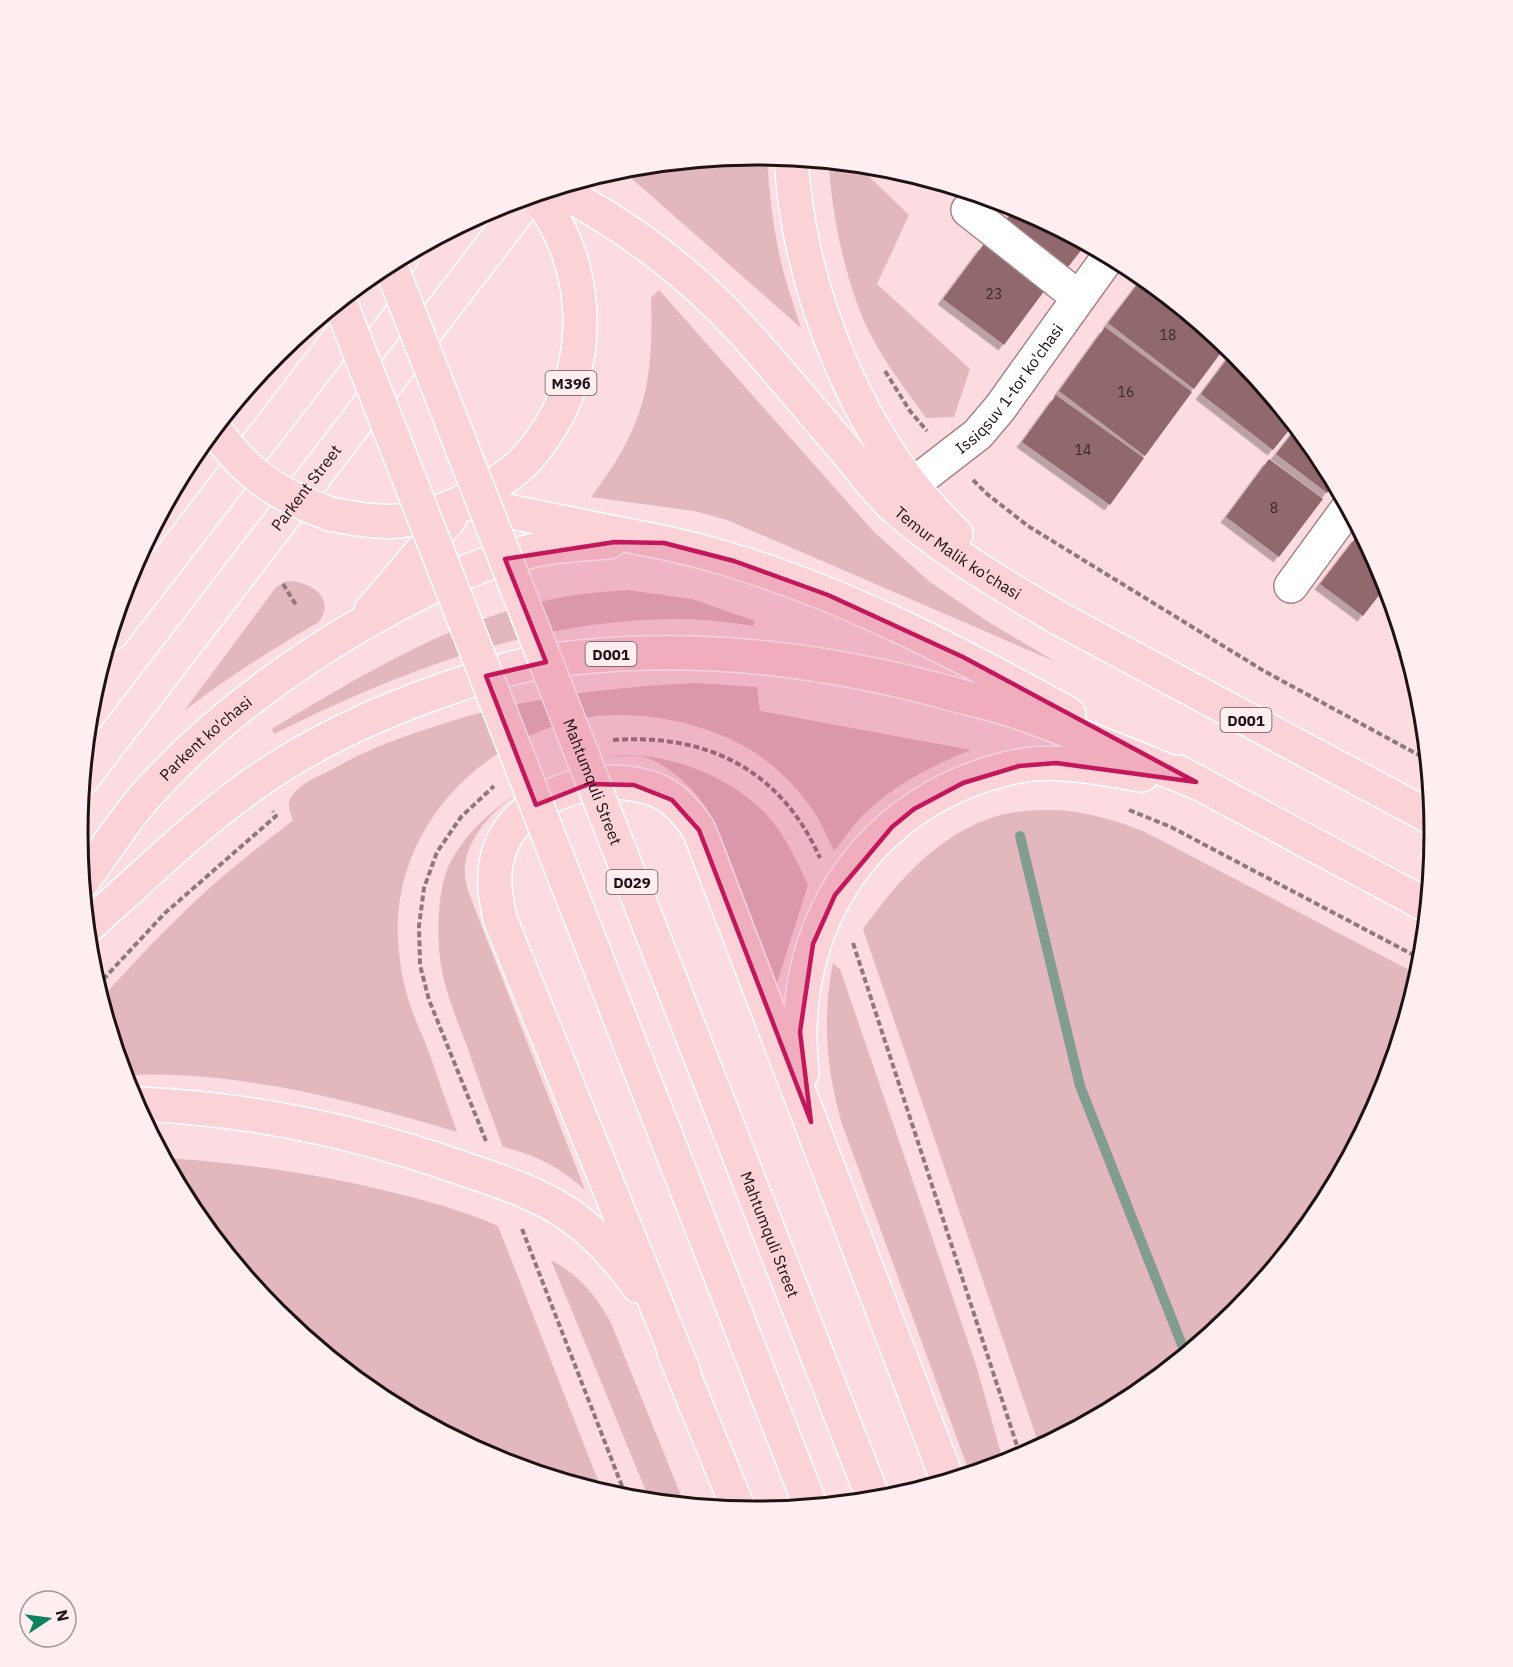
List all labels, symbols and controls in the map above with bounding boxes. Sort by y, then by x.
house number: 23 [986,285,1002,303]
street label: Issiqsuv 1-tor ko'chasi [951,320,1067,458]
house number: 18 [1160,326,1176,344]
road number: M39б [546,371,596,395]
house number: 16 [1118,383,1134,401]
street label: Parkent Street [266,441,345,535]
house number: 14 [1075,441,1091,459]
house number: 8 [1270,499,1278,517]
street label: Temur Malik ko'chasi [891,502,1025,604]
road number: D001 [586,642,636,666]
street label: Parkent ko'chasi [155,692,256,785]
road number: D001 [1220,708,1272,732]
street label: Mahtumquli Street [559,716,626,848]
road number: D029 [606,870,658,894]
street label: Mahtumquli Street [736,1168,804,1300]
north arrow [18,1589,78,1649]
text: N [52,1608,74,1624]

